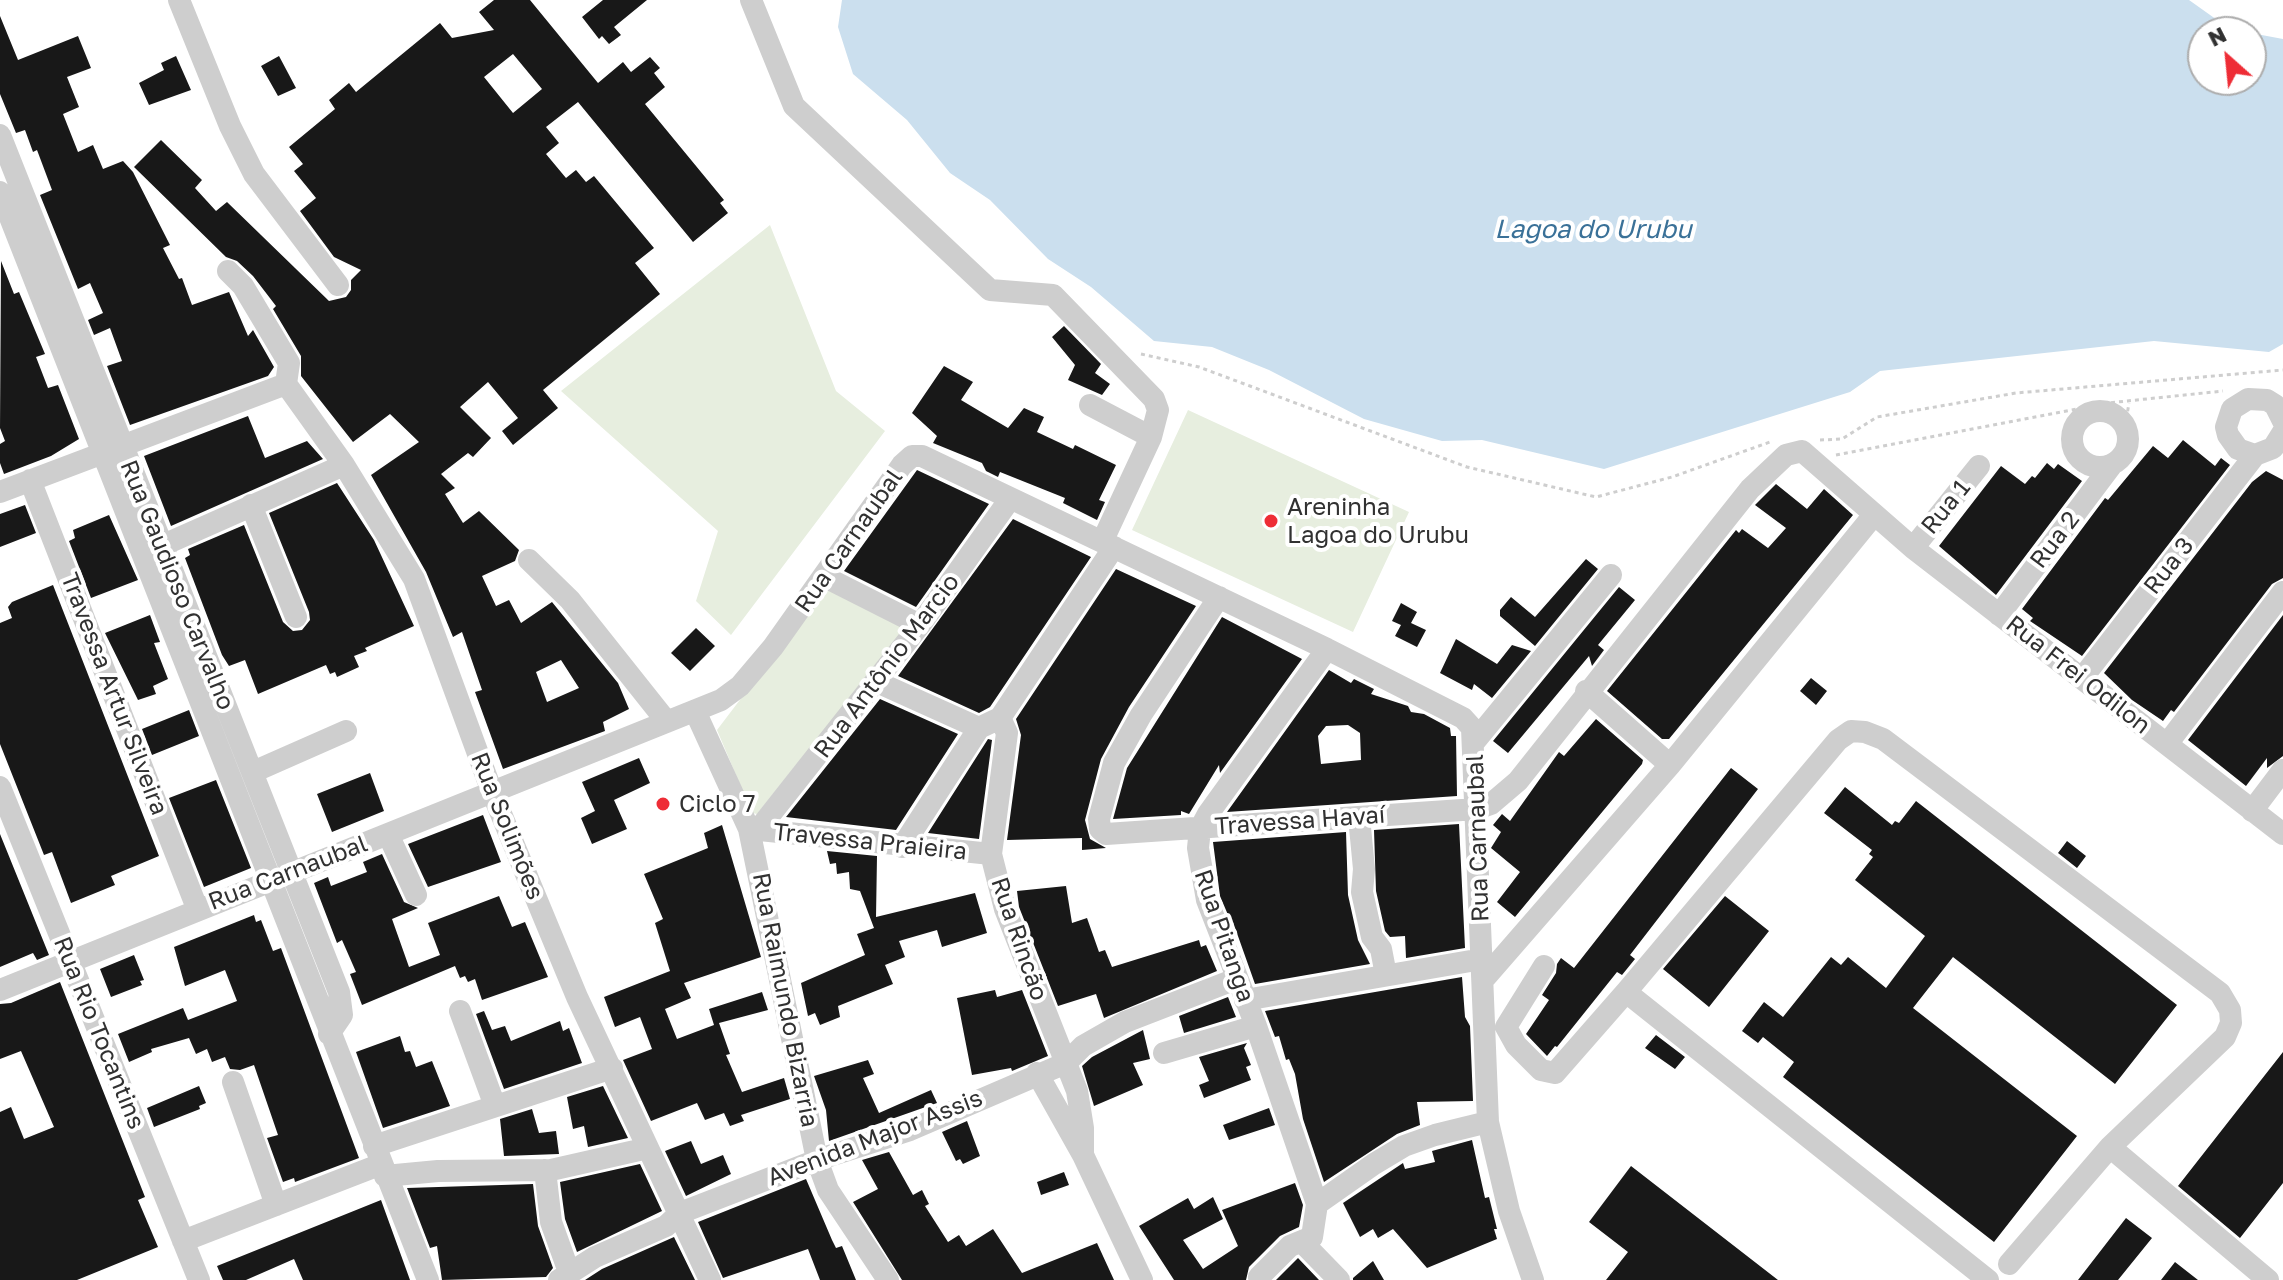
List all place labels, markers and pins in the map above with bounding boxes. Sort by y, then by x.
place label: Areninha Lagoa do Urubu [1287,493,1469,549]
marker: Areninha Lagoa do Urubu [1262,512,1280,530]
place label: Ciclo 7 [679,790,755,818]
marker: Ciclo 7 [654,795,672,813]

